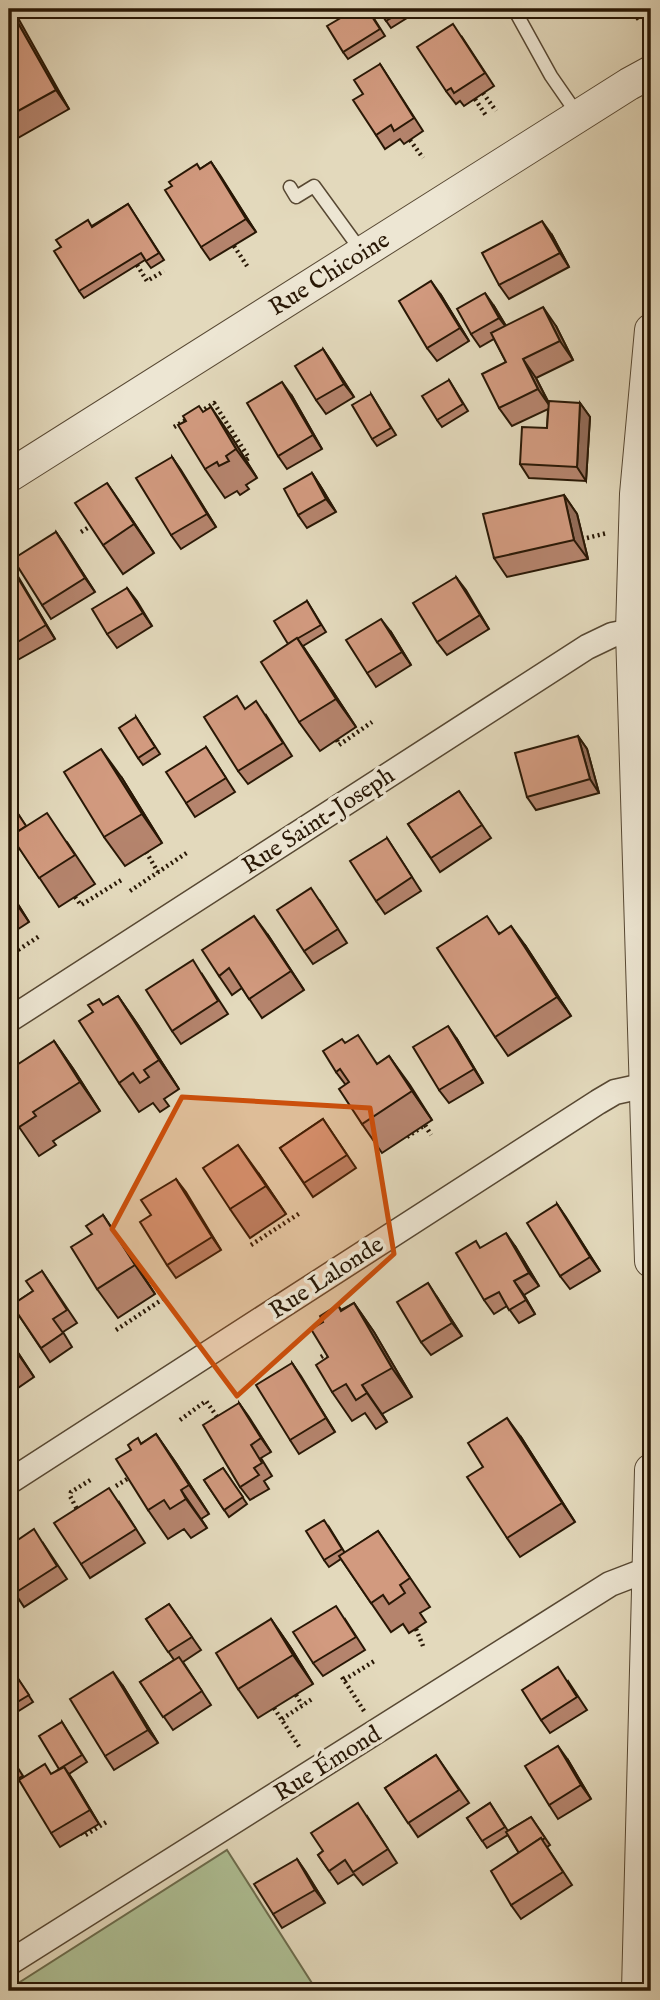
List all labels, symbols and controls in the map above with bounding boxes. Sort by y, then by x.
street label: Rue Chicoine [264,225,396,324]
street label: Rue Saint-Joseph [237,760,401,882]
street label: Rue Lalonde [264,1230,390,1327]
street label: Rue Émond [269,1719,387,1809]

